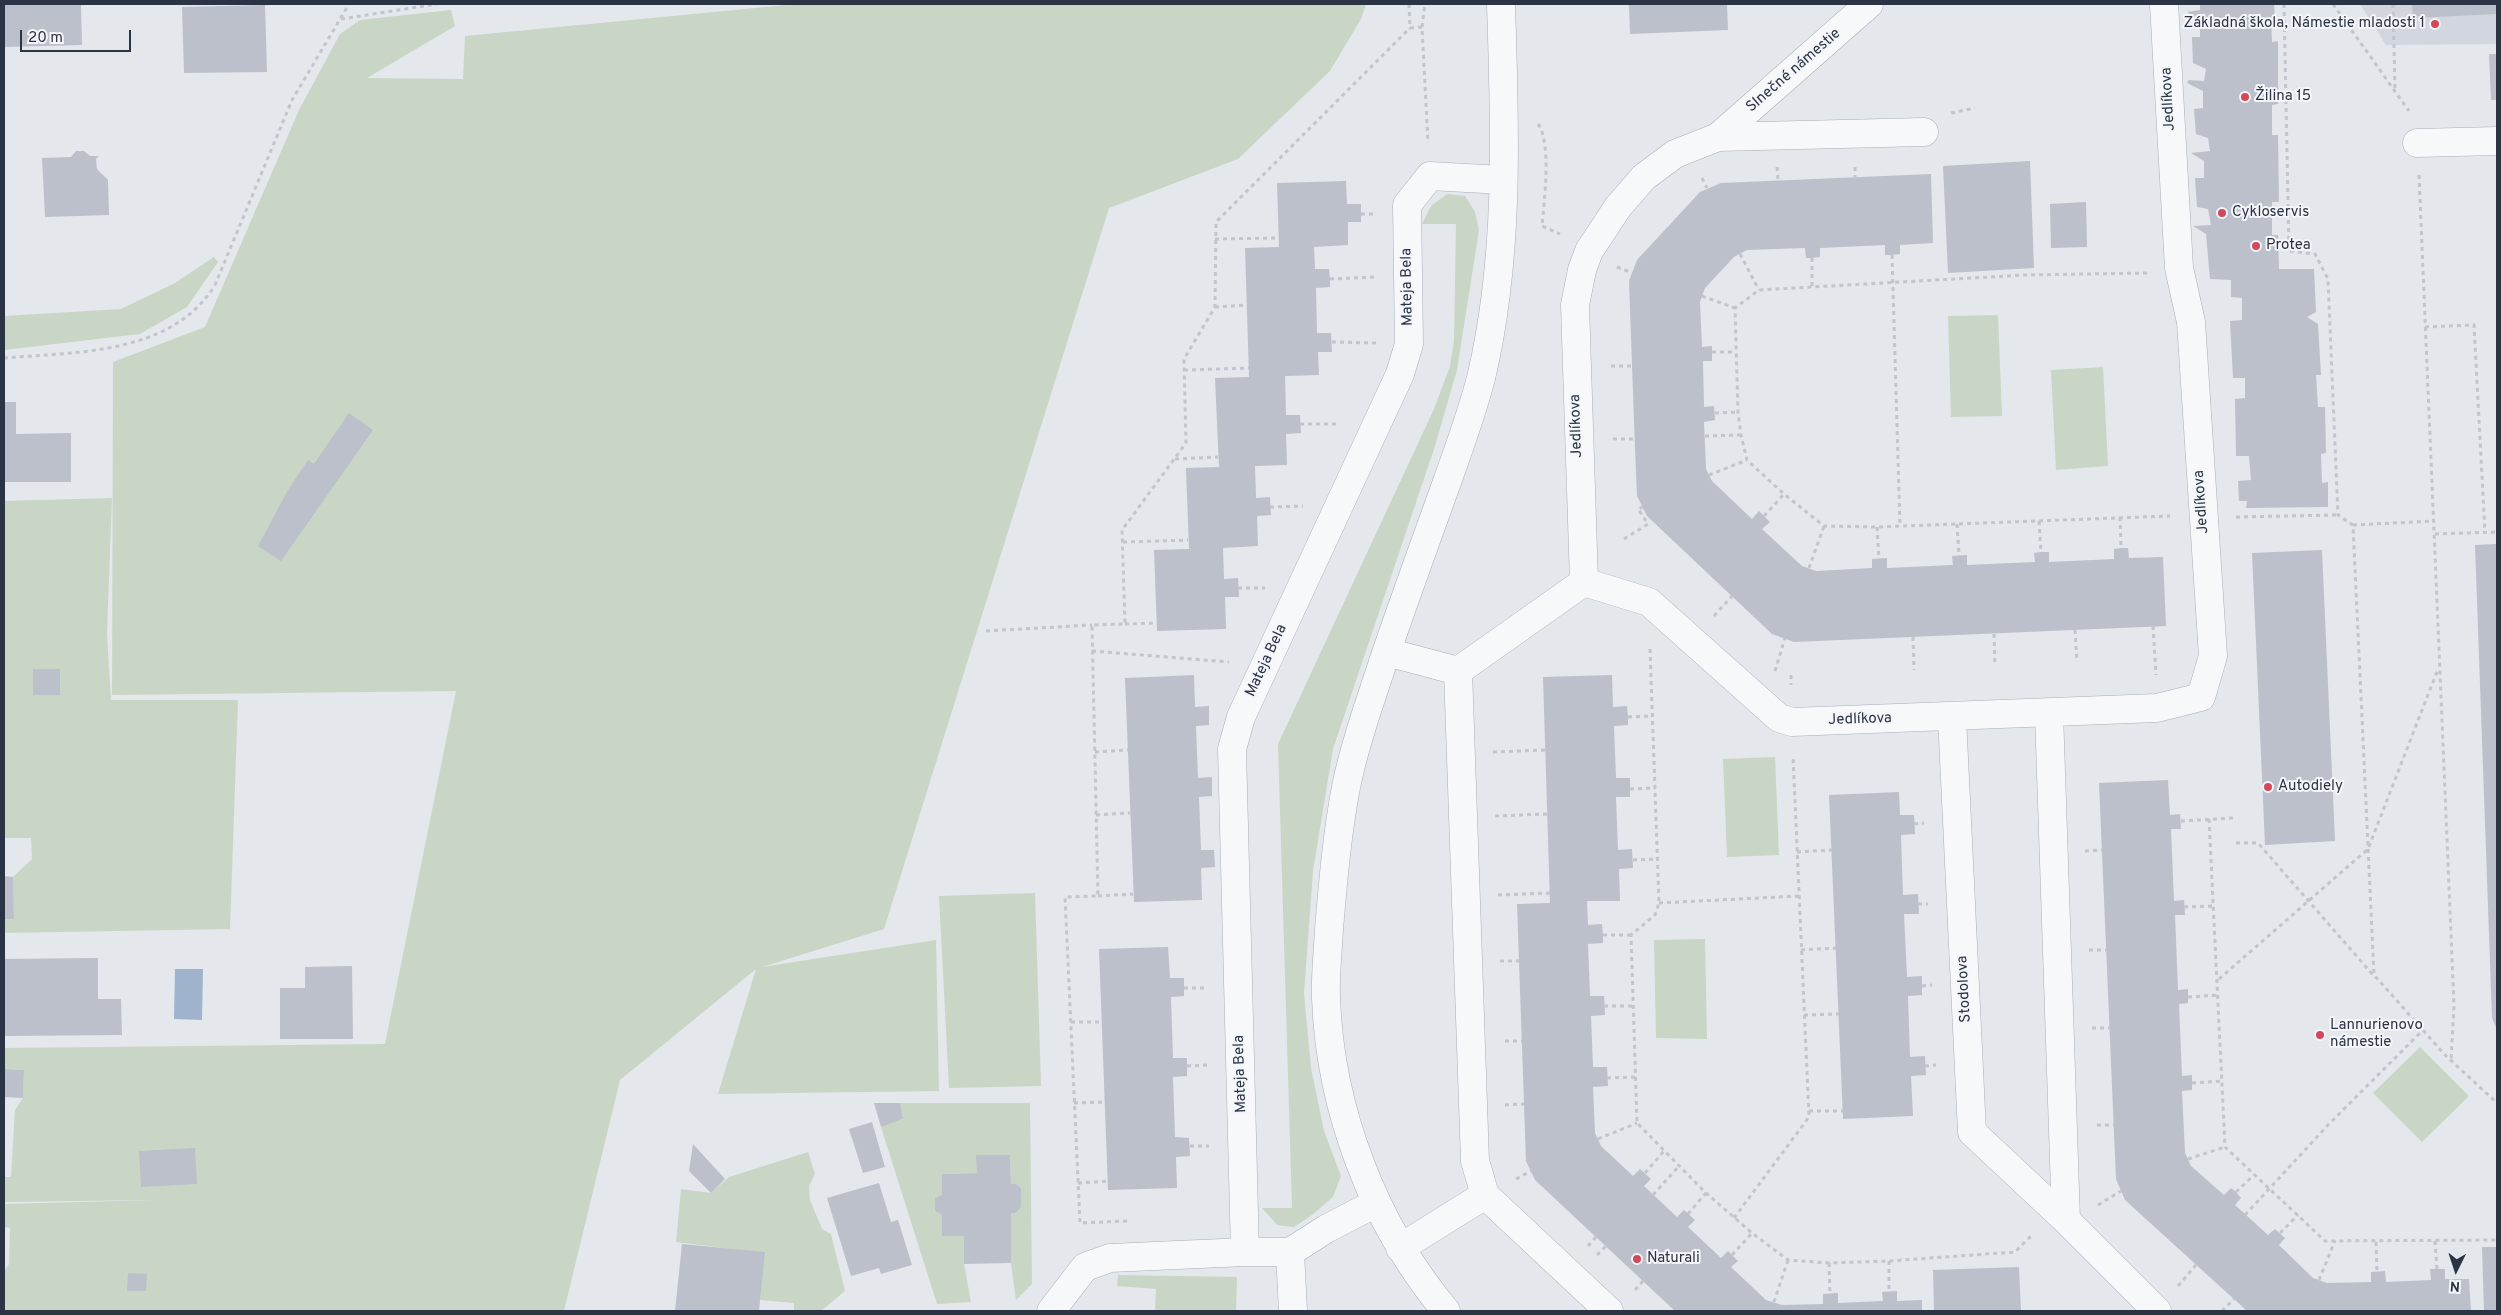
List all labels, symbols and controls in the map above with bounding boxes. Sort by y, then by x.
place label: Základná škola, Námestie mladosti 1 [2183,15,2425,33]
marker: Základná škola, Námestie mladosti 1 [2429,18,2441,30]
scale bar [22,20,134,52]
street label: Slnečné námestie [1743,25,1845,117]
text: 20 m [28,29,63,48]
street label: Jedlíkova [2158,67,2180,131]
place label: Žilina 15 [2255,88,2311,106]
marker: Žilina 15 [2239,91,2251,103]
place label: Cykloservis [2232,204,2309,222]
marker: Cykloservis [2216,207,2228,219]
place label: Protea [2266,237,2311,255]
marker: Protea [2250,240,2262,252]
street label: Mateja Bela [1398,248,1418,326]
street label: Jedlíkova [1567,394,1587,458]
street label: Jedlíkova [2191,470,2213,534]
street label: Mateja Bela [1242,622,1292,700]
street label: Jedlíkova [1828,710,1892,730]
place label: Autodiely [2278,778,2343,796]
marker: Autodiely [2262,781,2274,793]
street label: Stodolova [1954,955,1976,1023]
place label: Lannurienovo námestie [2330,1017,2423,1052]
marker: Lannurienovo námestie [2314,1029,2326,1041]
street label: Mateja Bela [1231,1035,1251,1113]
north arrow [2431,1245,2481,1295]
place label: Naturali [1647,1250,1700,1268]
marker: Naturali [1631,1253,1643,1265]
text: N [2449,1277,2461,1294]

